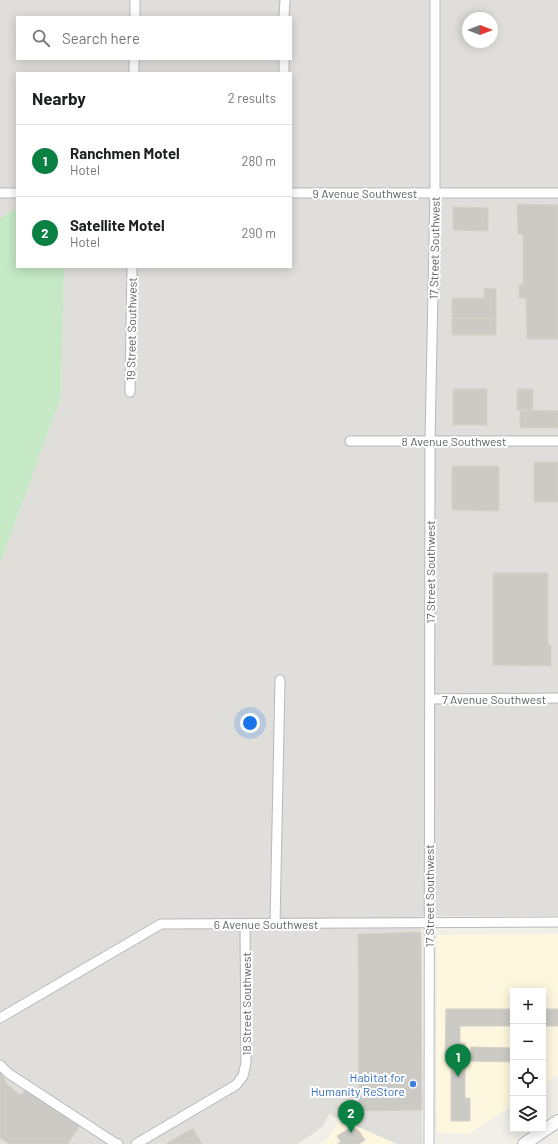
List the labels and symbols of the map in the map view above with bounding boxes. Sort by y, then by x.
north arrow [462,12,498,48]
street label: 9 Avenue Southwest [313,186,417,200]
street label: 17 Street Southwest [426,196,442,300]
street label: 19 Street Southwest [123,277,139,381]
street label: 8 Avenue Southwest [402,434,506,448]
street label: 17 Street Southwest [423,520,437,624]
street label: 7 Avenue Southwest [442,692,546,706]
your location [240,713,260,733]
street label: 17 Street Southwest [422,844,436,948]
street label: 6 Avenue Southwest [214,917,318,931]
street label: 18 Street Southwest [239,952,253,1056]
pin: 1 [445,1044,471,1077]
place label: Habitat for Humanity ReStore [311,1070,406,1098]
marker: Habitat for Humanity ReStore [408,1079,418,1089]
pin: 2 [338,1100,364,1133]

